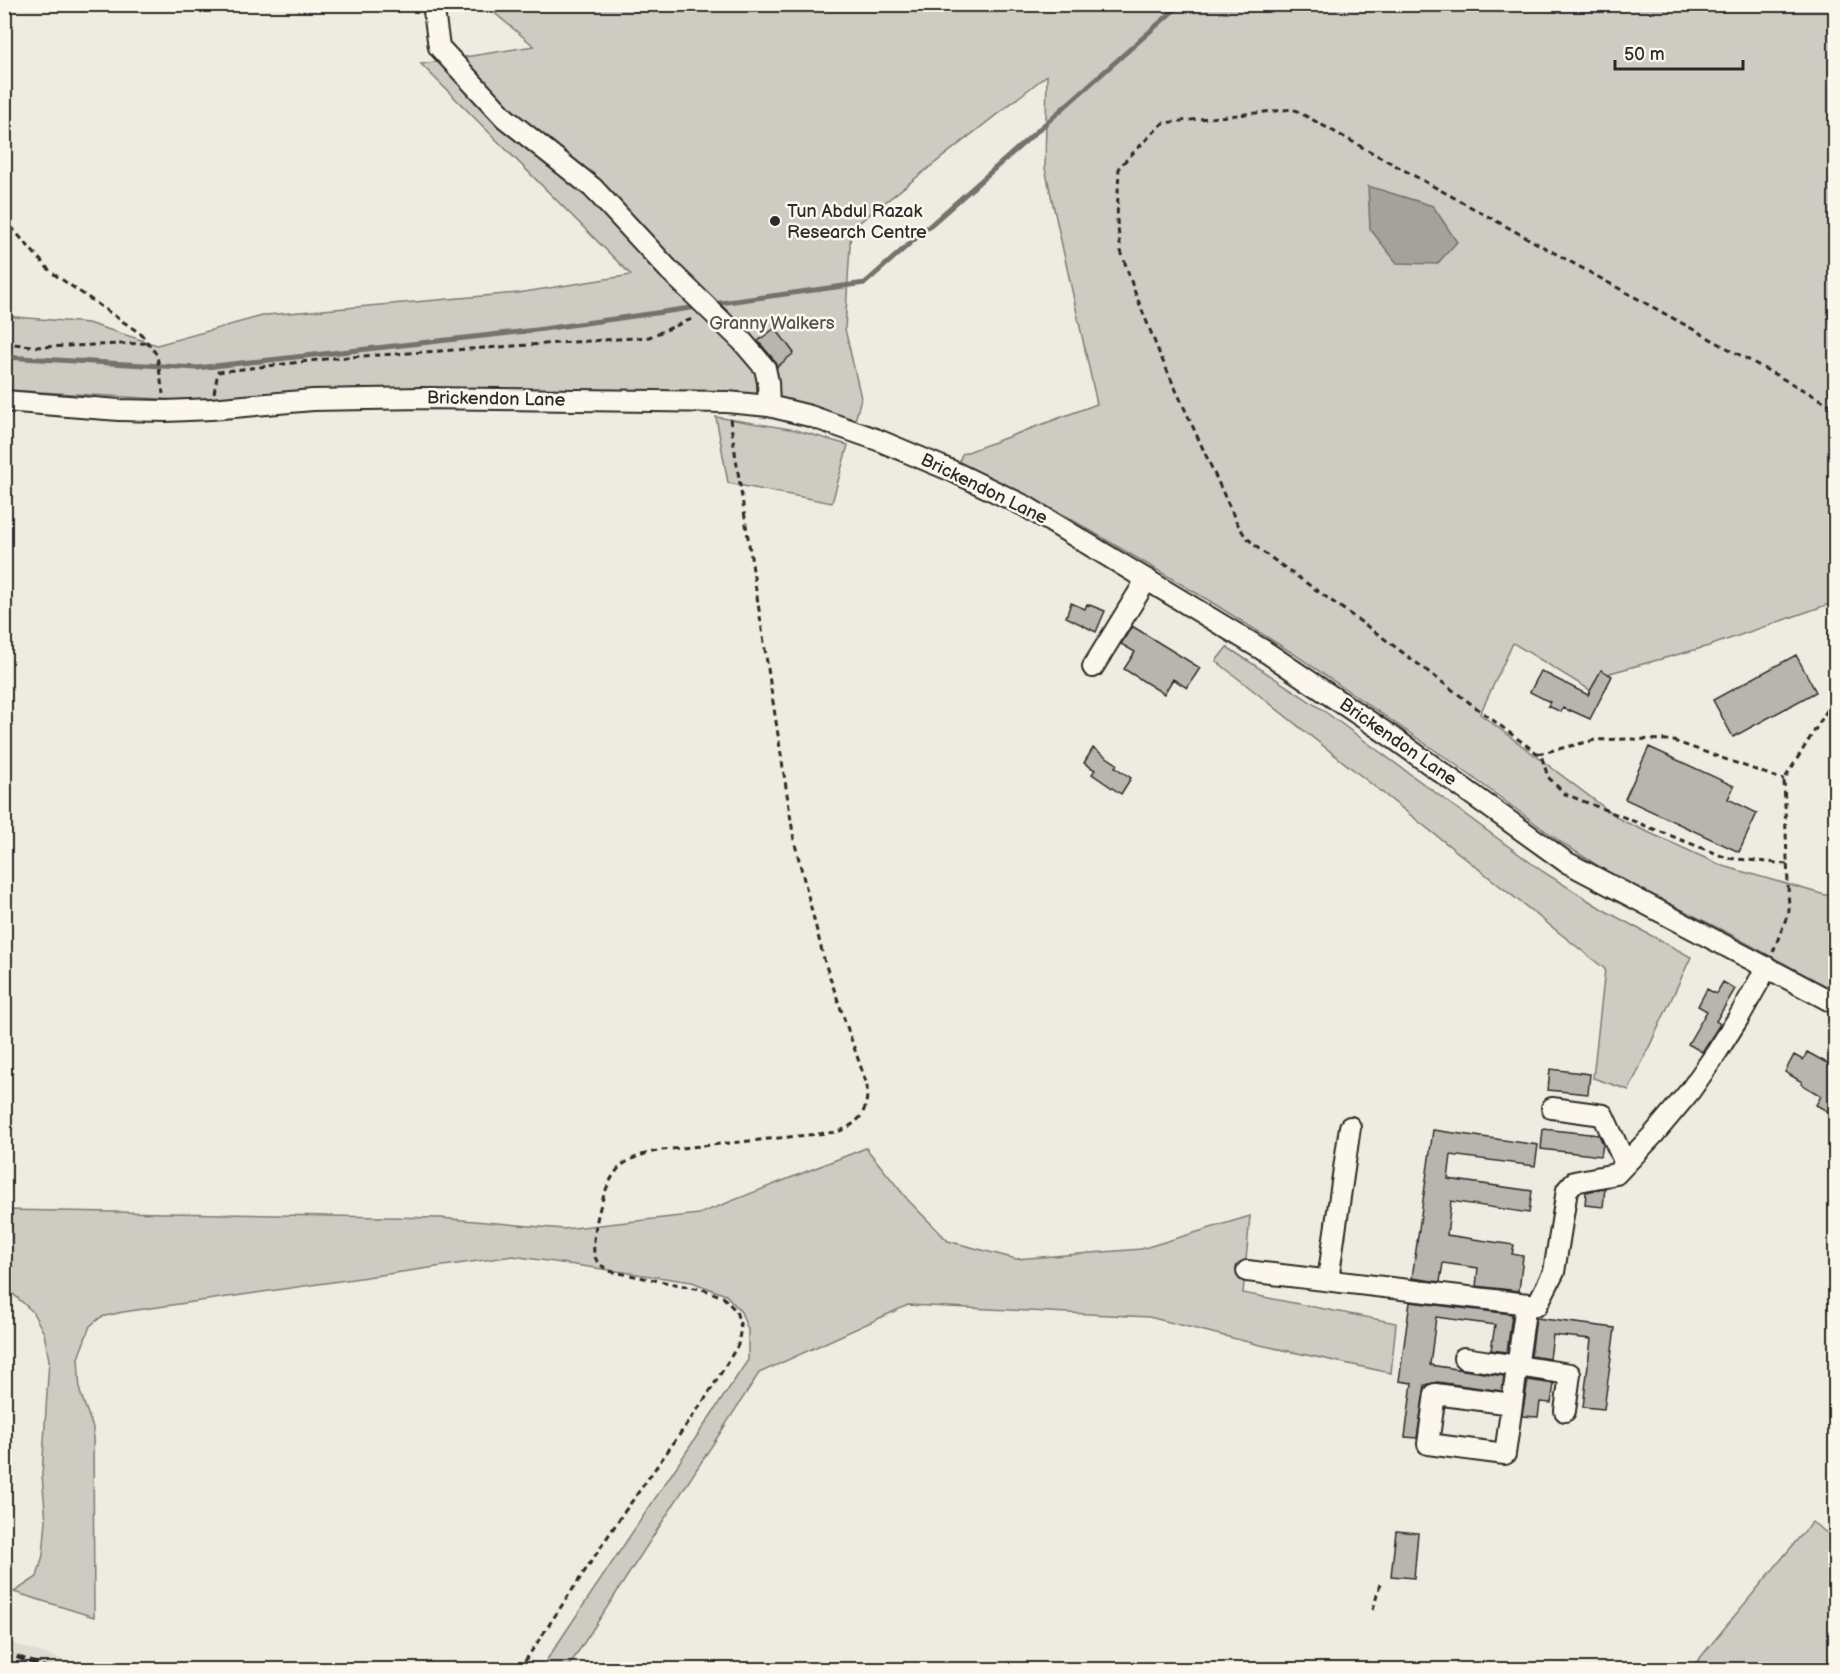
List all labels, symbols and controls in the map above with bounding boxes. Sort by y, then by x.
scale bar [1615,33,1742,71]
text: 50 m [1624,44,1665,65]
place label: Tun Abdul Razak Research Centre [787,201,927,243]
marker: Tun Abdul Razak Research Centre [768,214,782,228]
park label: Granny Walkers [709,313,835,334]
street label: Brickendon Lane [427,387,566,411]
street label: Brickendon Lane [917,449,1051,529]
street label: Brickendon Lane [1335,694,1461,790]

